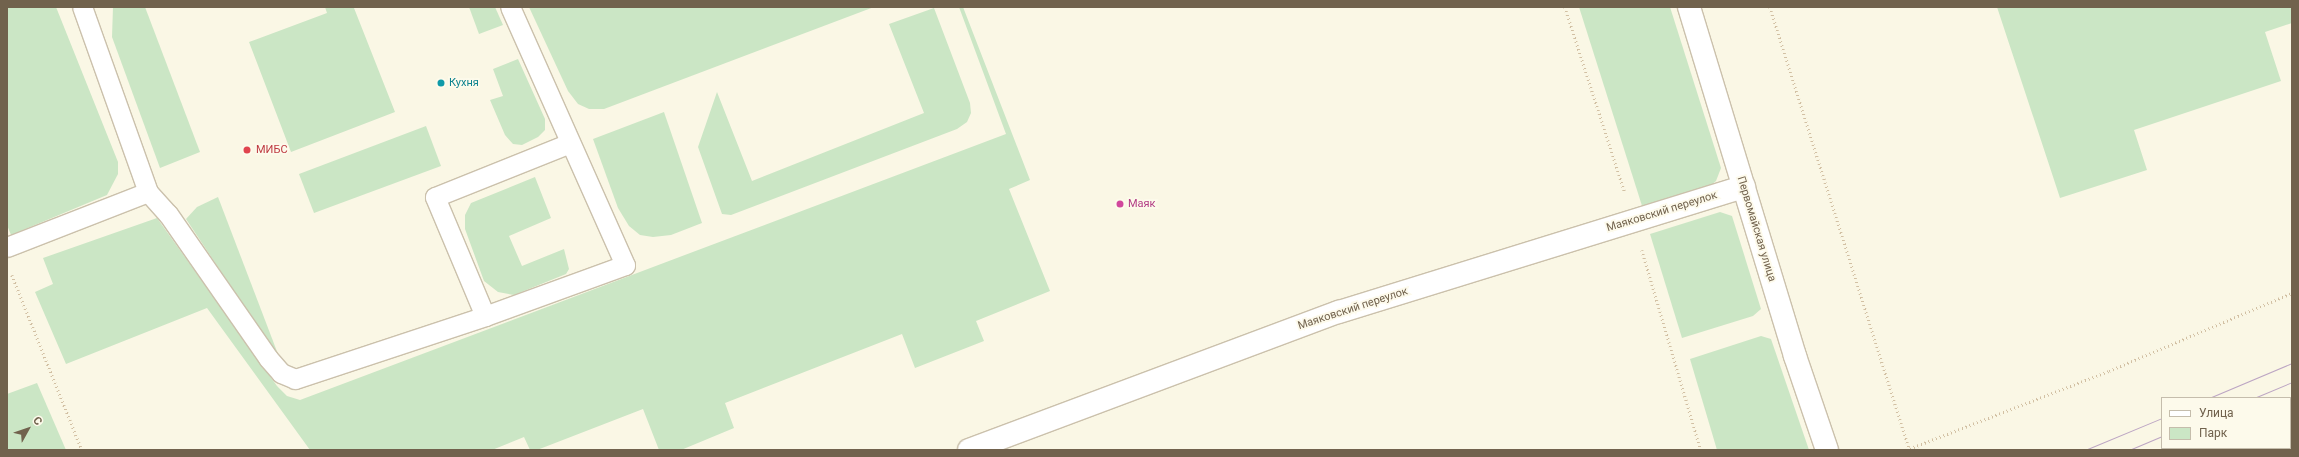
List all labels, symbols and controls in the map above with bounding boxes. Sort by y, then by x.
place label: Кухня [449,76,479,90]
marker: Кухня [436,78,446,88]
place label: МИБС [256,143,288,157]
marker: МИБС [241,144,253,156]
street label: Первомайская улица [1734,175,1778,283]
street label: Маяковский переулок [1605,189,1719,235]
place label: Маяк [1128,197,1156,211]
marker: Маяк [1115,199,1125,209]
street label: Маяковский переулок [1296,285,1410,333]
legend [2161,397,2291,449]
text: Улица [2199,406,2234,420]
north arrow [8,409,48,449]
text: С [30,414,45,428]
text: Парк [2199,426,2227,440]

